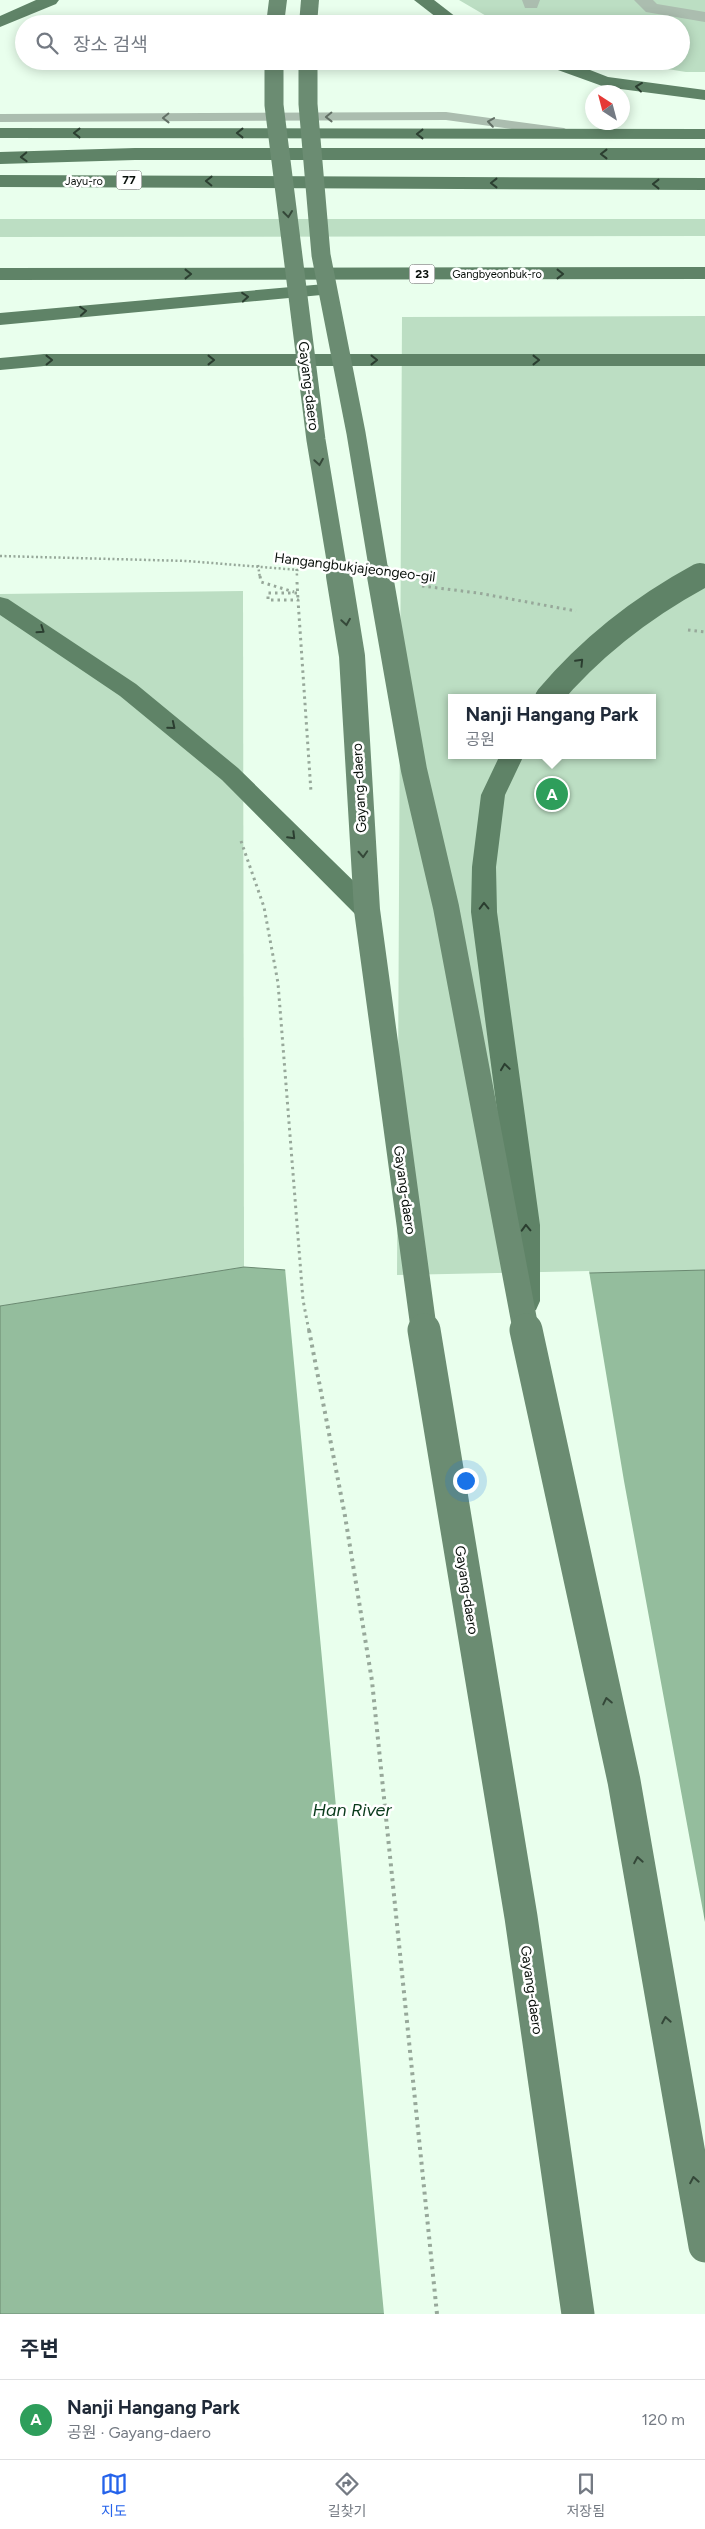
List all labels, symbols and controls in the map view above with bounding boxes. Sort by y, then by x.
search box [15,15,690,70]
icon: search [33,29,61,57]
text: 장소 검색 [73,33,148,56]
one-way arrow [635,82,643,93]
north arrow [585,85,630,130]
one-way arrow [324,112,332,122]
one-way arrow [162,113,170,123]
one-way arrow [486,117,494,128]
one-way arrow [73,128,81,138]
one-way arrow [236,128,244,138]
one-way arrow [416,129,424,139]
one-way arrow [600,149,608,159]
one-way arrow [20,152,28,162]
road number: 77 [116,170,142,190]
street label: Jayu-ro [65,175,103,188]
one-way arrow [204,176,212,186]
one-way arrow [490,178,498,188]
one-way arrow [652,179,660,189]
one-way arrow [282,210,293,218]
road number: 23 [410,264,434,284]
street label: Gangbyeonbuk-ro [452,268,542,281]
one-way arrow [184,269,192,279]
one-way arrow [556,269,564,279]
one-way arrow [242,292,250,303]
one-way arrow [80,306,88,317]
street label: Gayang-daero [295,340,322,432]
one-way arrow [45,355,53,366]
one-way arrow [208,355,215,365]
one-way arrow [370,355,378,365]
one-way arrow [532,355,540,365]
one-way arrow [314,458,324,467]
street label: Hangangbukjajeongeo-gil [273,549,437,586]
one-way arrow [340,619,351,627]
one-way arrow [35,624,45,633]
one-way arrow [574,658,583,667]
popup [448,694,656,759]
text: Nanji Hangang Park [466,703,638,726]
one-way arrow [166,720,175,729]
text: 공원 [466,730,495,749]
street label: Gayang-daero [349,743,370,833]
pin: A [536,775,568,813]
one-way arrow [286,830,295,839]
one-way arrow [358,850,369,858]
one-way arrow [479,902,489,910]
one-way arrow [500,1063,511,1071]
street label: Gayang-daero [390,1144,419,1236]
one-way arrow [521,1224,531,1232]
your location [453,1468,479,1494]
street label: Gayang-daero [451,1544,482,1636]
one-way arrow [602,1696,612,1705]
water label: Han River [312,1799,392,1821]
one-way arrow [633,1856,643,1865]
street label: Gayang-daero [517,1944,546,2036]
one-way arrow [661,2016,671,2025]
one-way arrow [689,2176,699,2185]
text: 주변 [20,2336,59,2361]
text: Nanji Hangang Park [67,2396,240,2419]
text: A [30,2410,42,2429]
text: 120 m [642,2410,685,2429]
text: 공원 · Gayang-daero [67,2423,211,2442]
tab: 지도 [100,2470,128,2520]
tab: 길찾기 [328,2470,367,2520]
tab: 저장됨 [566,2470,605,2520]

